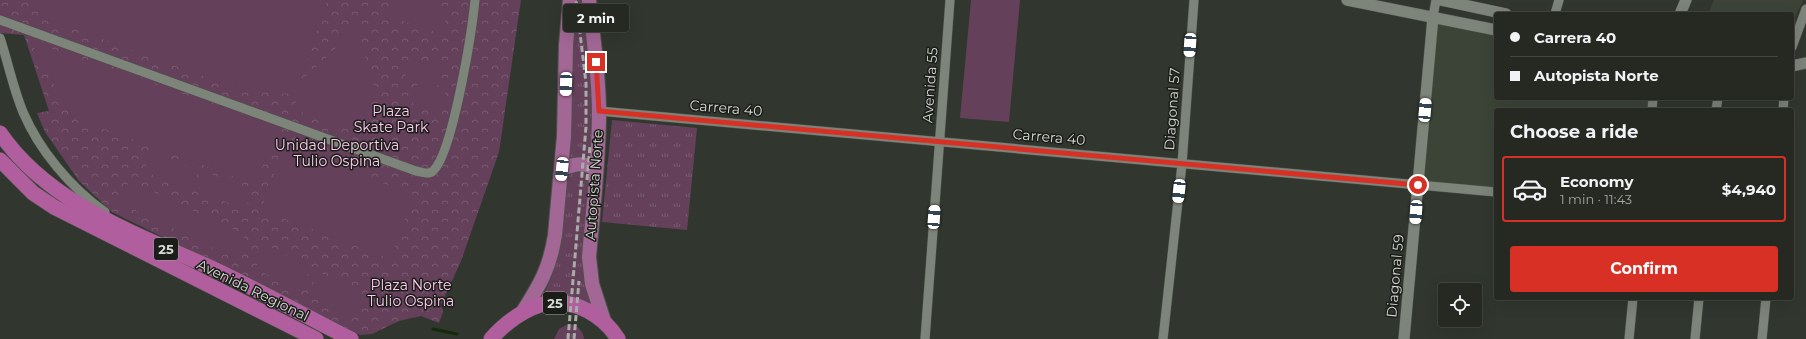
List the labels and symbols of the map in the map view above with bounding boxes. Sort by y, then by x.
callout: 2 min [563,4,629,32]
car [1183,33,1197,57]
street label: Avenida 55 [918,46,942,124]
route end [587,53,605,71]
street label: Diagonal 57 [1160,67,1184,151]
car [560,72,572,96]
street label: Carrera 40 [689,96,763,120]
car [1418,98,1432,122]
park label: Plaza Skate Park [354,102,429,136]
street label: Carrera 40 [1012,125,1086,149]
street label: Autopista Norte [581,129,607,241]
park label: Unidad Deportiva Tulio Ospina [275,136,399,170]
car [555,156,569,182]
route start [1409,176,1427,194]
car [1172,178,1186,204]
car [1409,200,1423,224]
car [927,205,941,229]
street label: Diagonal 59 [1382,234,1408,318]
road number: 25 [154,238,178,260]
street label: Avenida Regional [194,255,312,325]
park label: Plaza Norte Tulio Ospina [368,276,454,310]
road number: 25 [543,292,567,314]

